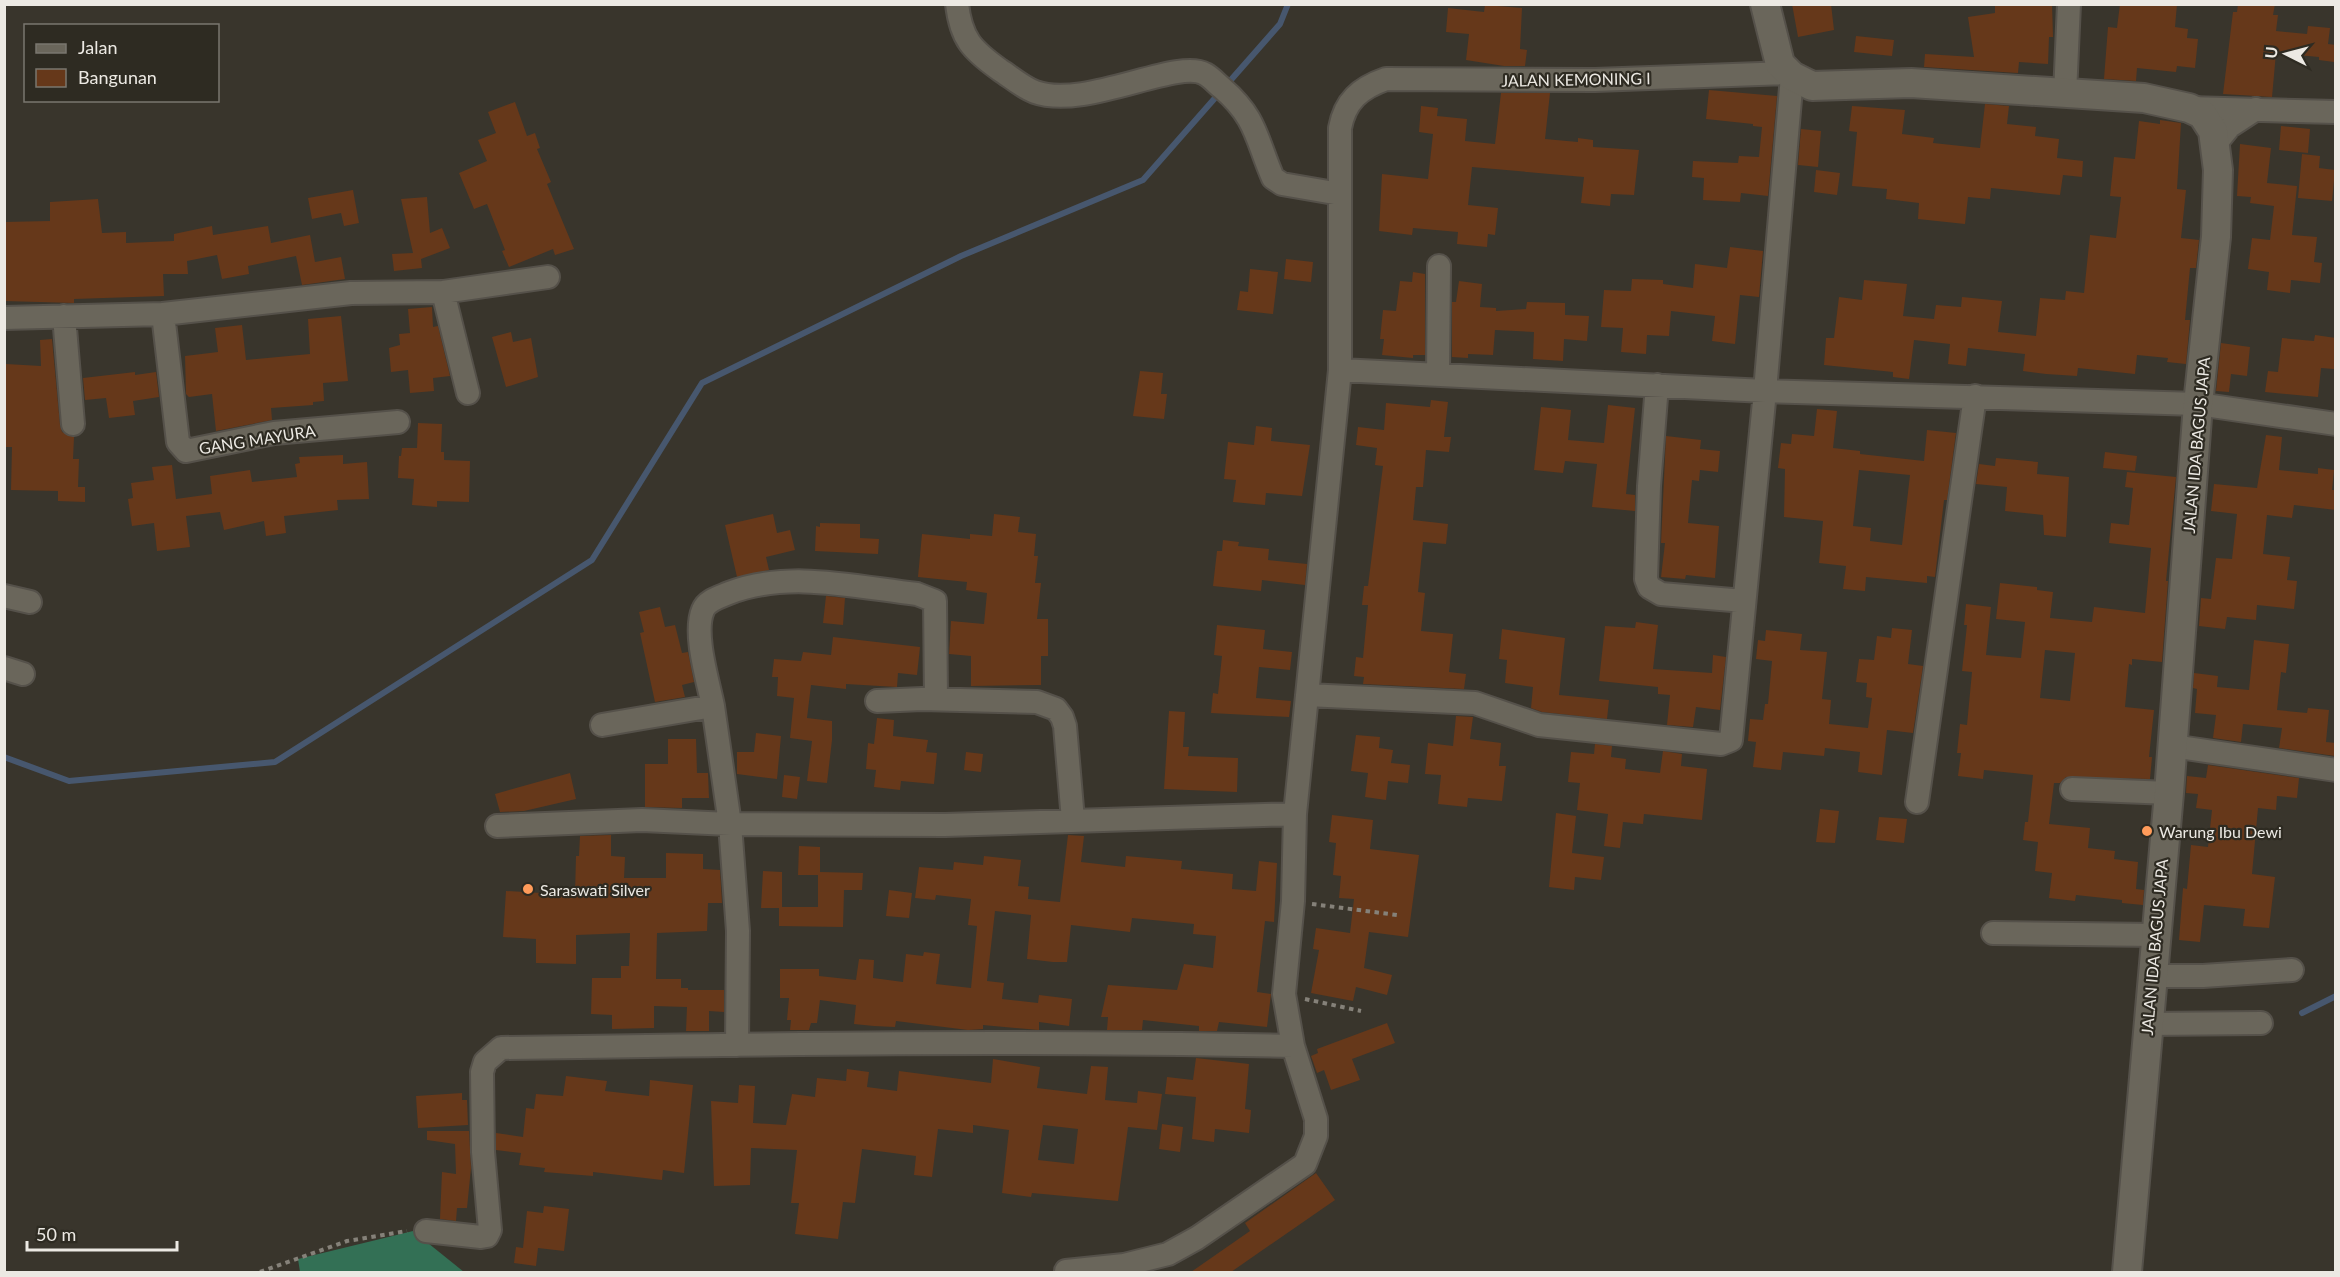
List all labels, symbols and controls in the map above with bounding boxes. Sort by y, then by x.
legend [24,24,219,102]
north arrow [2256,24,2316,84]
text: Jalan [78,36,117,58]
text: U [2261,45,2281,59]
text: Bangunan [78,66,157,88]
street label: JALAN KEMONING I [1501,68,1651,90]
street label: JALAN IDA BAGUS JAPA [2179,356,2213,534]
street label: GANG MAYURA [197,420,317,458]
place label: Warung Ibu Dewi [2159,822,2282,841]
marker: Warung Ibu Dewi [2140,824,2154,838]
street label: JALAN IDA BAGUS JAPA [2137,858,2171,1036]
place label: Saraswati Silver [540,880,650,899]
marker: Saraswati Silver [521,882,535,896]
scale bar [27,1214,177,1252]
text: 50 m [36,1223,76,1245]

